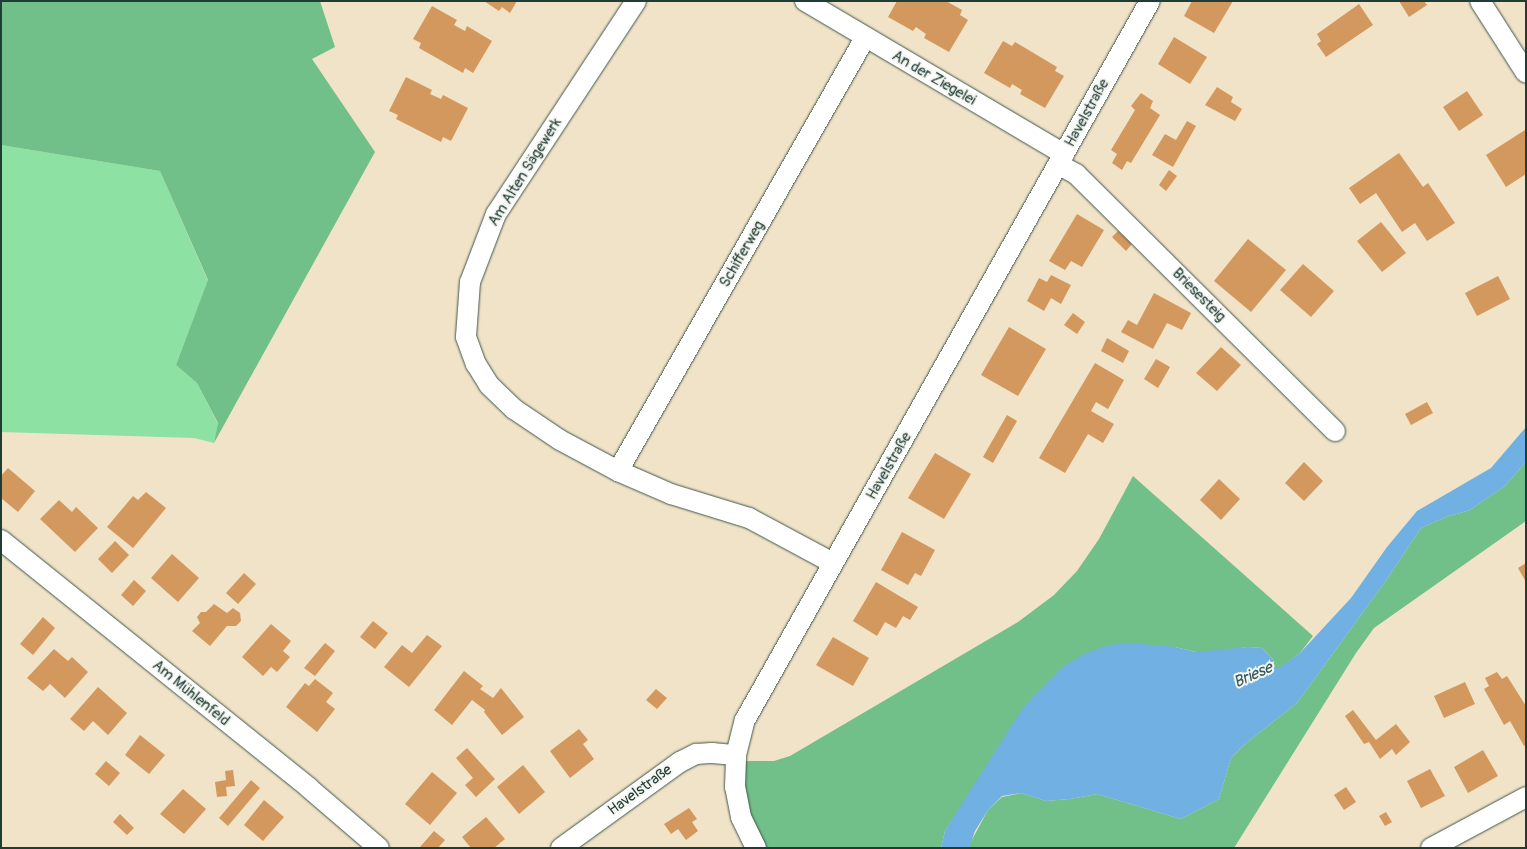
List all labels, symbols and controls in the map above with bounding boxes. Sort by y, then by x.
street label: An der Ziegelei [889,47,979,109]
street label: Havelstraße [1061,76,1113,150]
street label: Am Alten Sägewerk [484,115,566,229]
street label: Schifferweg [716,218,768,290]
street label: Briesesteig [1168,264,1230,326]
street label: Havelstraße [862,429,916,503]
street label: Am Mühlenfeld [149,656,233,730]
water label: Briese [1231,658,1275,692]
street label: Havelstraße [604,761,676,819]

